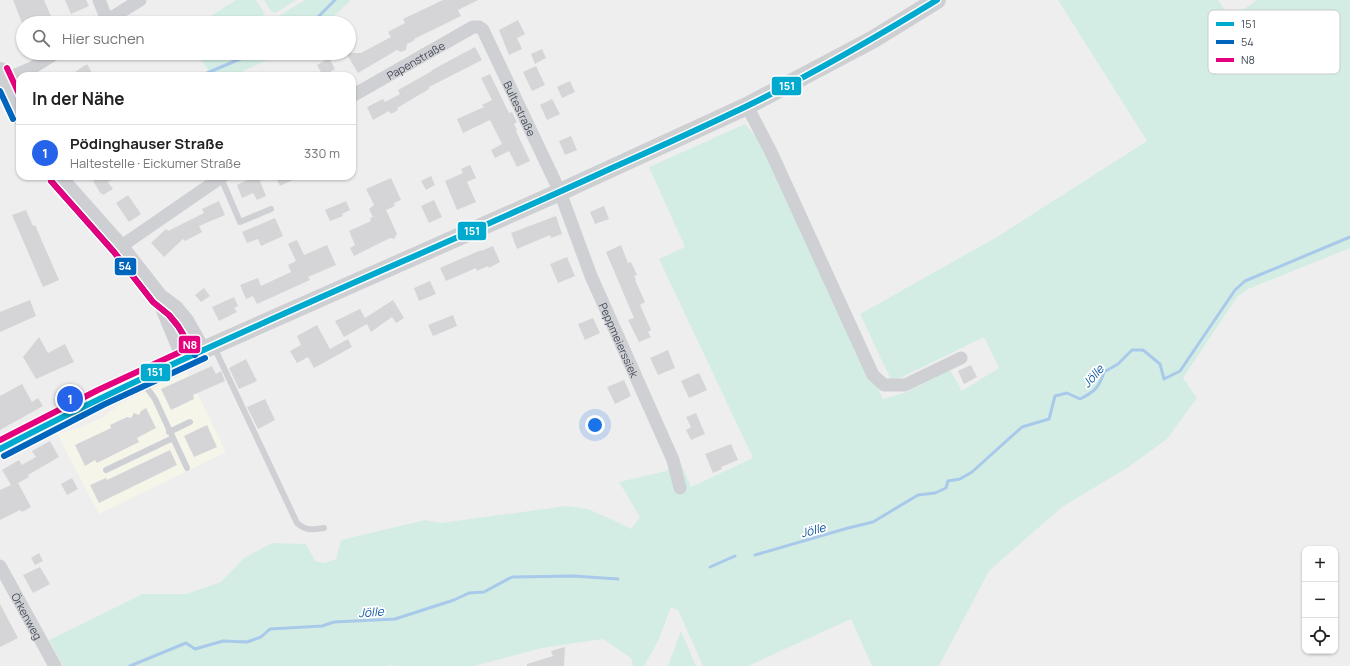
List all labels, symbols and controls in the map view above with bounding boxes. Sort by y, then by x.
legend [1208,10,1340,74]
search box [16,16,356,60]
text: 151 [1241,16,1256,31]
icon: search [30,27,52,49]
text: Hier suchen [62,28,144,49]
text: 54 [1241,34,1254,49]
street label: Papenstraße [383,37,448,82]
text: N8 [1241,52,1255,67]
line badge: 151 [771,76,802,96]
street label: Bultestraße [501,78,540,139]
text: 151 [779,78,795,93]
text: In der Nähe [32,87,125,110]
text: Pödinghauser Straße [70,133,224,154]
text: 1 [42,144,48,162]
text: 330 m [304,144,340,162]
text: Haltestelle · Eickumer Straße [70,154,241,172]
line badge: 151 [457,221,487,241]
text: 151 [464,223,480,238]
line badge: 54 [114,257,137,276]
text: 54 [118,258,132,273]
street label: Peppmeierssiek [596,300,643,380]
line badge: N8 [178,335,201,354]
text: N8 [183,337,198,352]
water label: Jölle [1078,360,1108,391]
line badge: 151 [140,363,171,382]
text: 151 [147,364,163,379]
pin: 1 [57,384,83,414]
your location [585,415,605,435]
water label: Jölle [799,518,828,541]
map controls [1302,546,1338,654]
button: + [1302,546,1338,582]
button: − [1302,582,1338,618]
street label: Örkenweg [9,590,46,642]
water label: Jölle [358,603,385,621]
button: locate [1302,618,1338,654]

